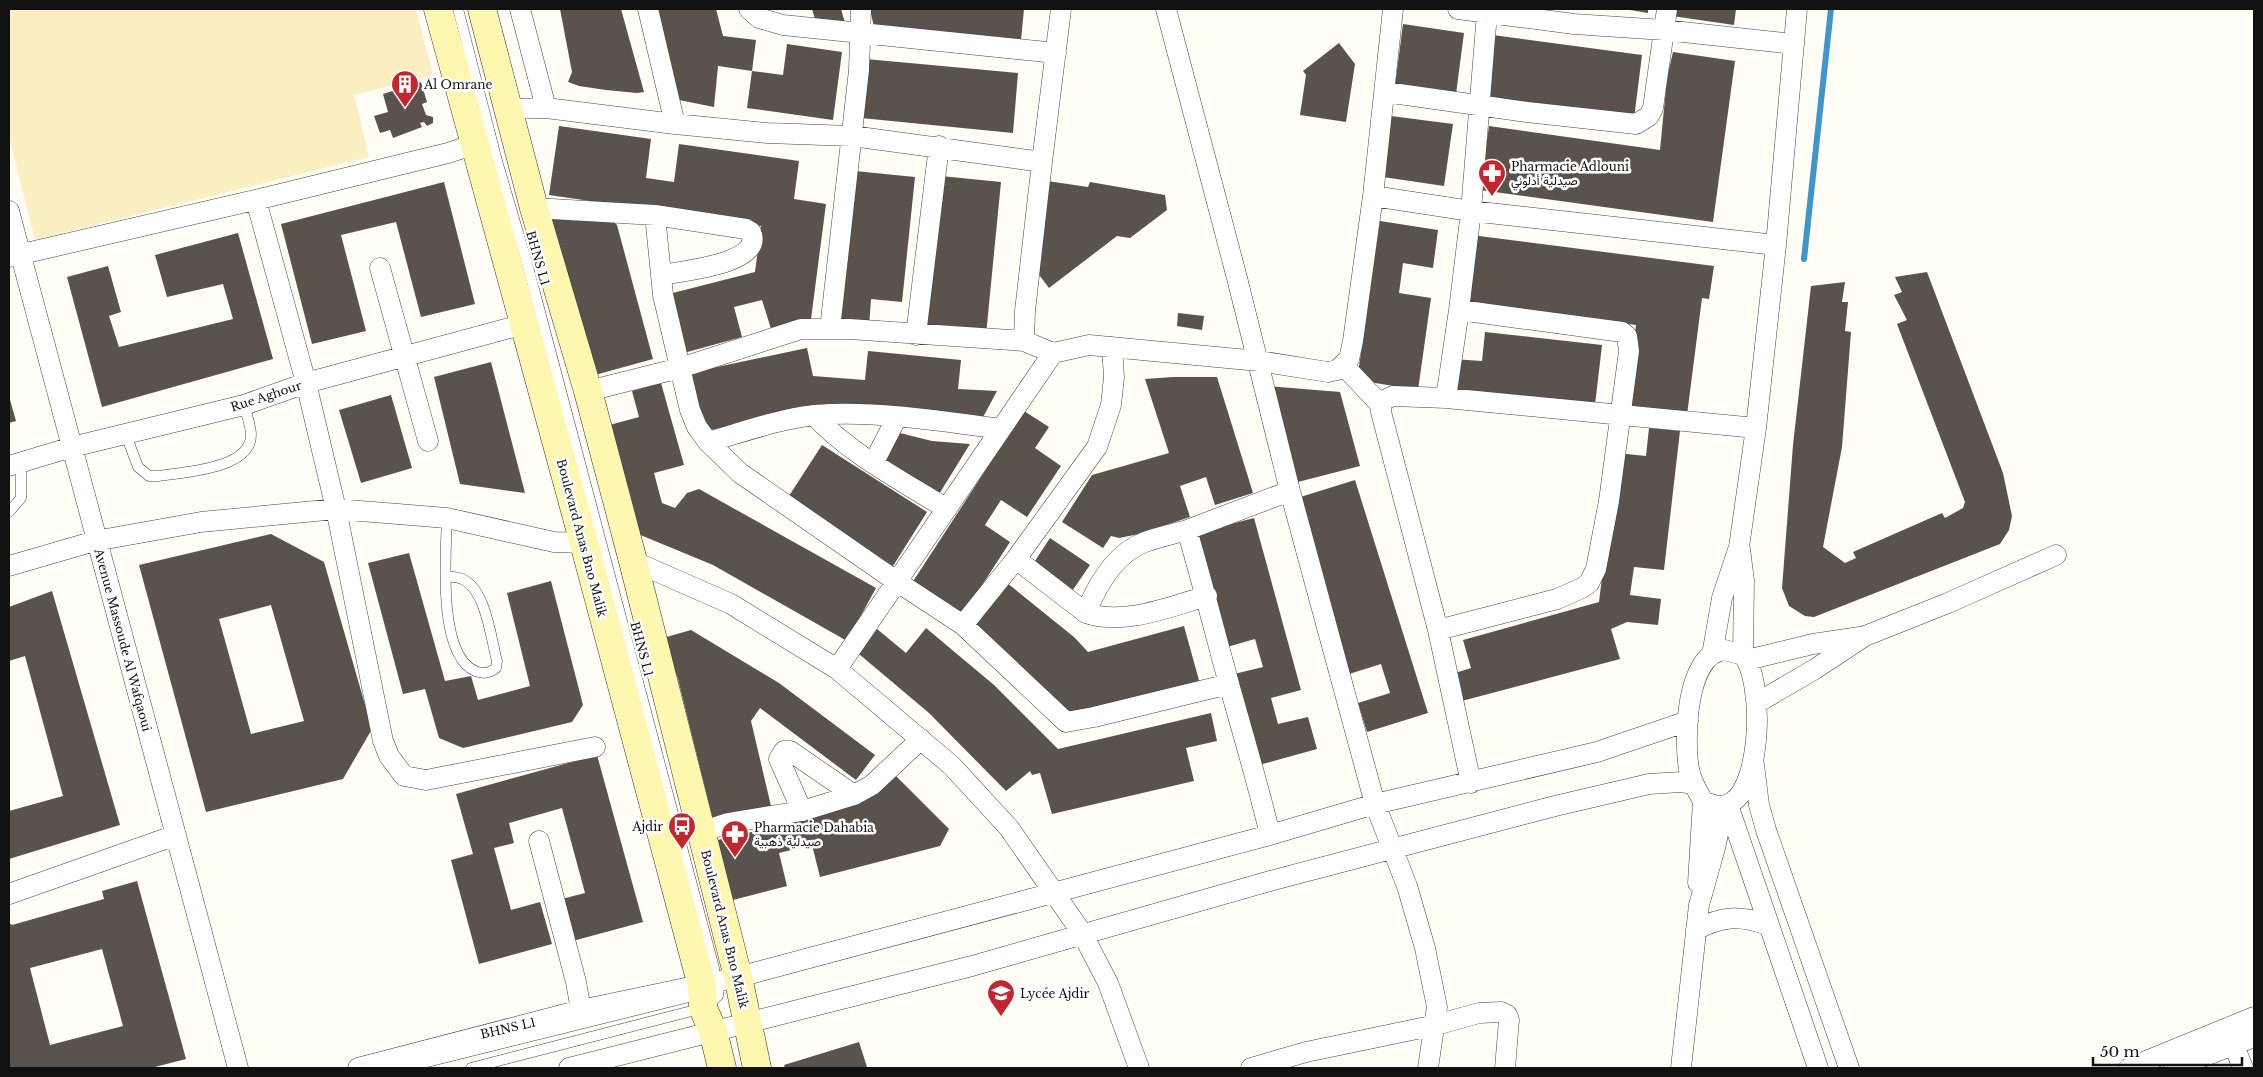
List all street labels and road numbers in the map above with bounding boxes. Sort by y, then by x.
street label: BHNS L1 [523,229,553,287]
street label: Rue Aghour [229,377,304,415]
street label: Boulevard Anas Bno Malik [554,457,611,619]
street label: Avenue Massoude Al Wafqaoui [91,546,155,733]
street label: BHNS L1 [627,620,657,678]
street label: Boulevard Anas Bno Malik [698,848,752,1011]
street label: BHNS L1 [479,1014,537,1042]

